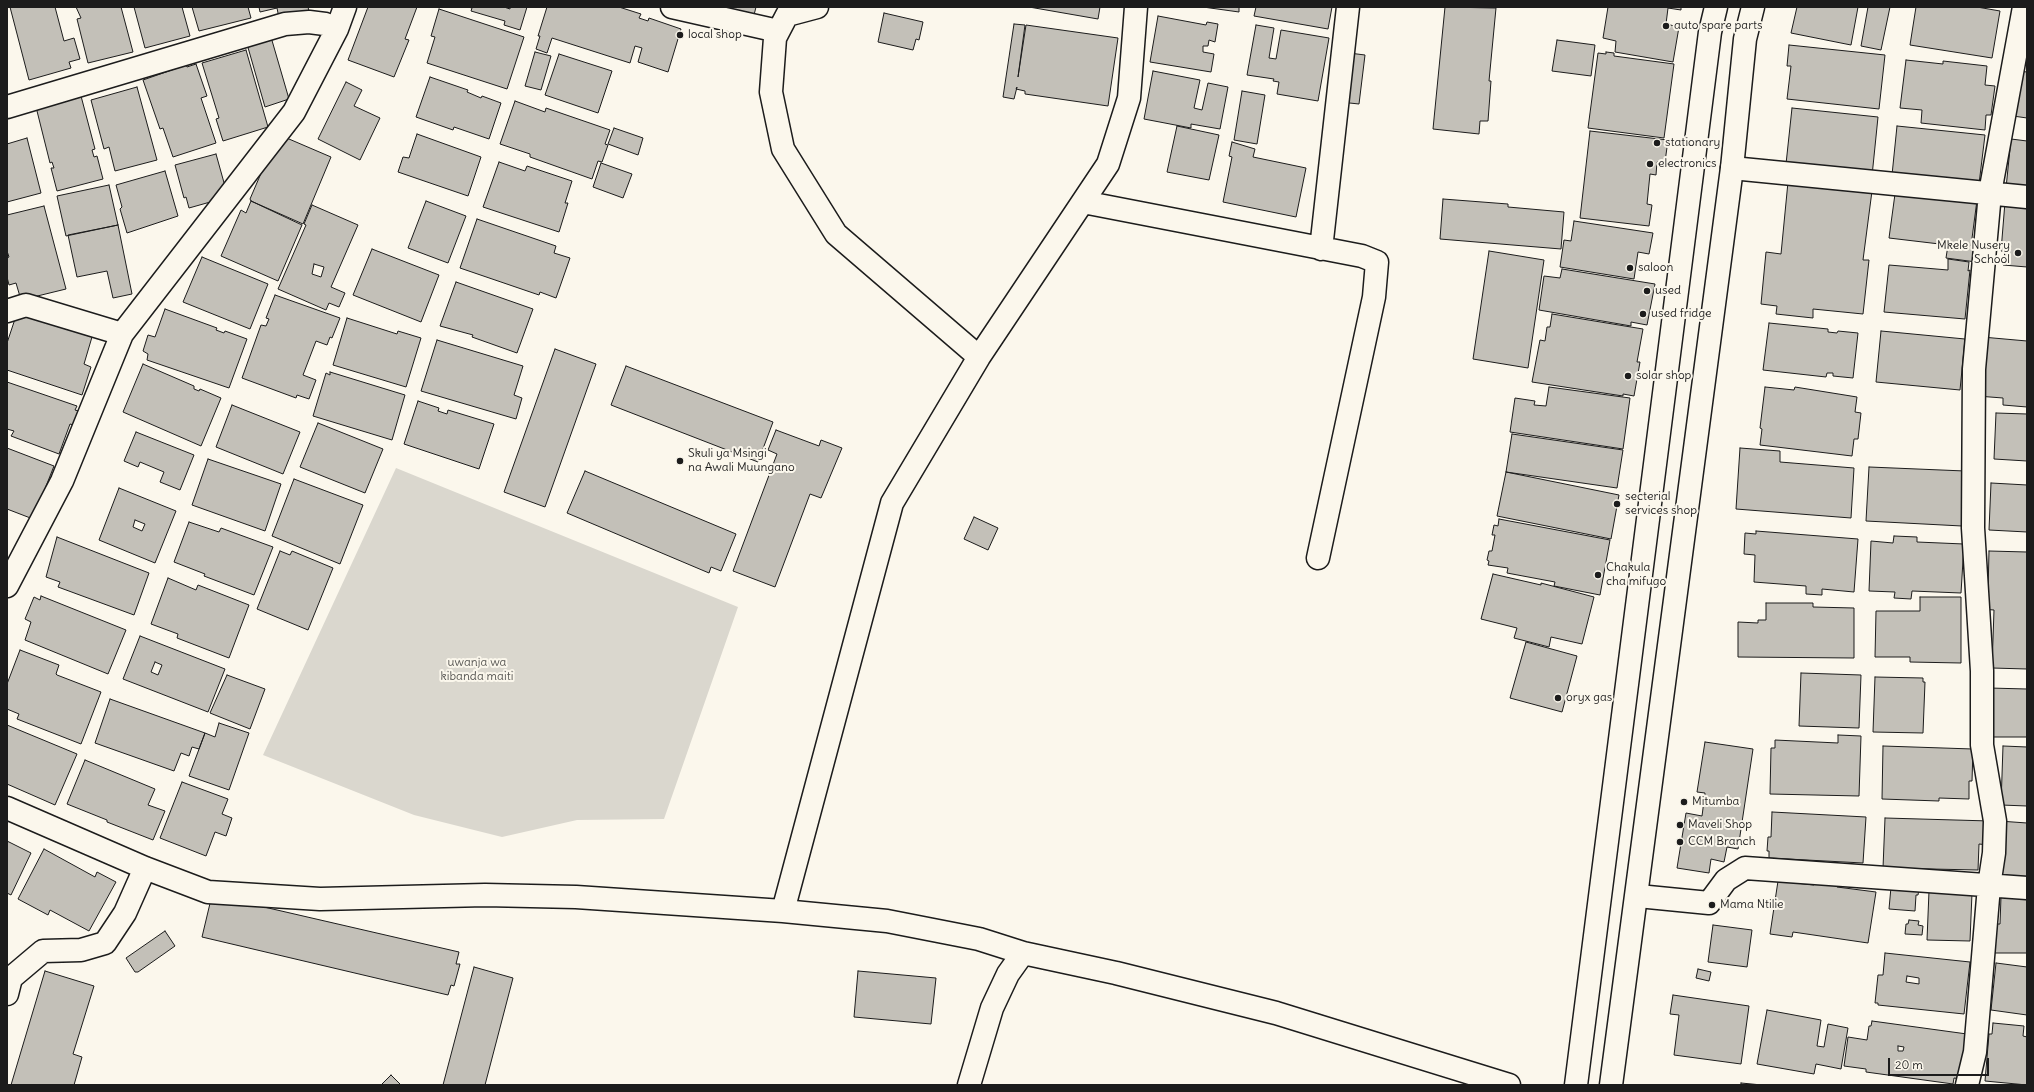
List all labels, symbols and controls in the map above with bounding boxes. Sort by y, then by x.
place label: auto spare parts [1674,19,1763,33]
marker: auto spare parts [1661,21,1671,31]
place label: local shop [688,28,742,42]
marker: local shop [675,30,685,40]
place label: stationary [1665,136,1720,150]
marker: stationary [1652,138,1662,148]
place label: electronics [1658,157,1716,171]
marker: electronics [1645,159,1655,169]
place label: Mkele Nusery School [1937,239,2010,267]
marker: Mkele Nusery School [2013,248,2023,258]
place label: saloon [1638,261,1673,275]
marker: saloon [1625,263,1635,273]
place label: used [1655,284,1681,298]
marker: used [1642,286,1652,296]
place label: used fridge [1651,307,1712,321]
marker: used fridge [1638,309,1648,319]
place label: solar shop [1636,369,1691,383]
marker: solar shop [1623,371,1633,381]
place label: Skuli ya Msingi na Awali Muungano [688,447,795,475]
marker: Skuli ya Msingi na Awali Muungano [675,456,685,466]
place label: secterial services shop [1625,490,1697,518]
marker: secterial services shop [1612,499,1622,509]
place label: Chakula cha mifugo [1606,561,1666,589]
marker: Chakula cha mifugo [1593,570,1603,580]
park label: uwanja wa kibanda maiti [441,656,513,684]
place label: oryx gas [1566,691,1612,705]
marker: oryx gas [1553,693,1563,703]
place label: Mitumba [1692,795,1739,809]
marker: Mitumba [1679,797,1689,807]
place label: Maveli Shop [1688,818,1752,832]
marker: Maveli Shop [1675,820,1685,830]
place label: CCM Branch [1688,835,1756,849]
marker: CCM Branch [1675,837,1685,847]
place label: Mama Ntilie [1720,898,1784,912]
marker: Mama Ntilie [1707,900,1717,910]
scale bar [1890,1050,1991,1076]
text: 20 m [1895,1057,1923,1072]

